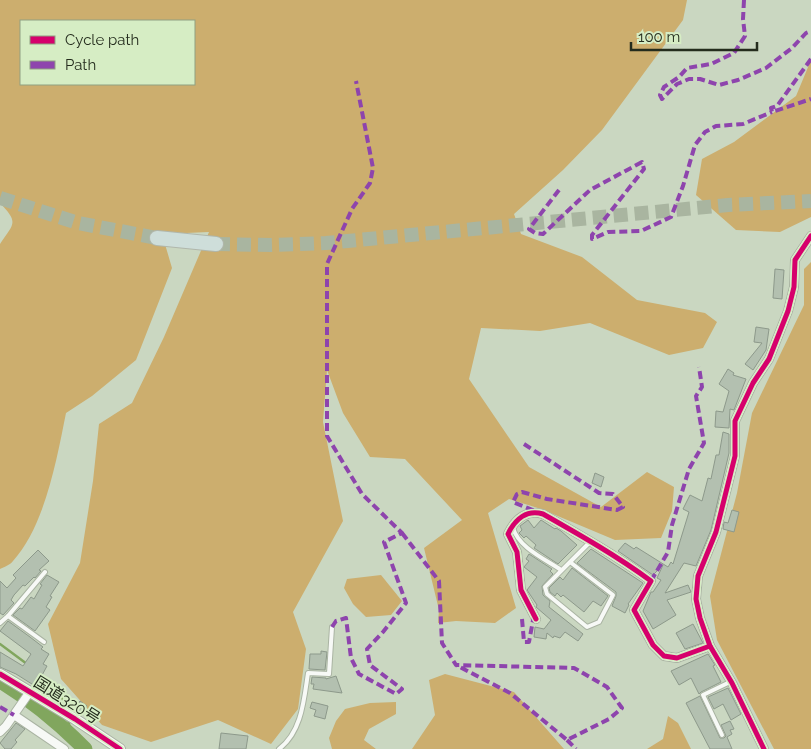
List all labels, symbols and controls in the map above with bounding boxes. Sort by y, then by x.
legend [20,20,195,85]
scale bar [631,20,757,52]
text: 100 m [638,28,680,46]
text: Cycle path [65,31,139,49]
text: Path [65,56,96,74]
street label: 国道320号 [30,672,104,728]

